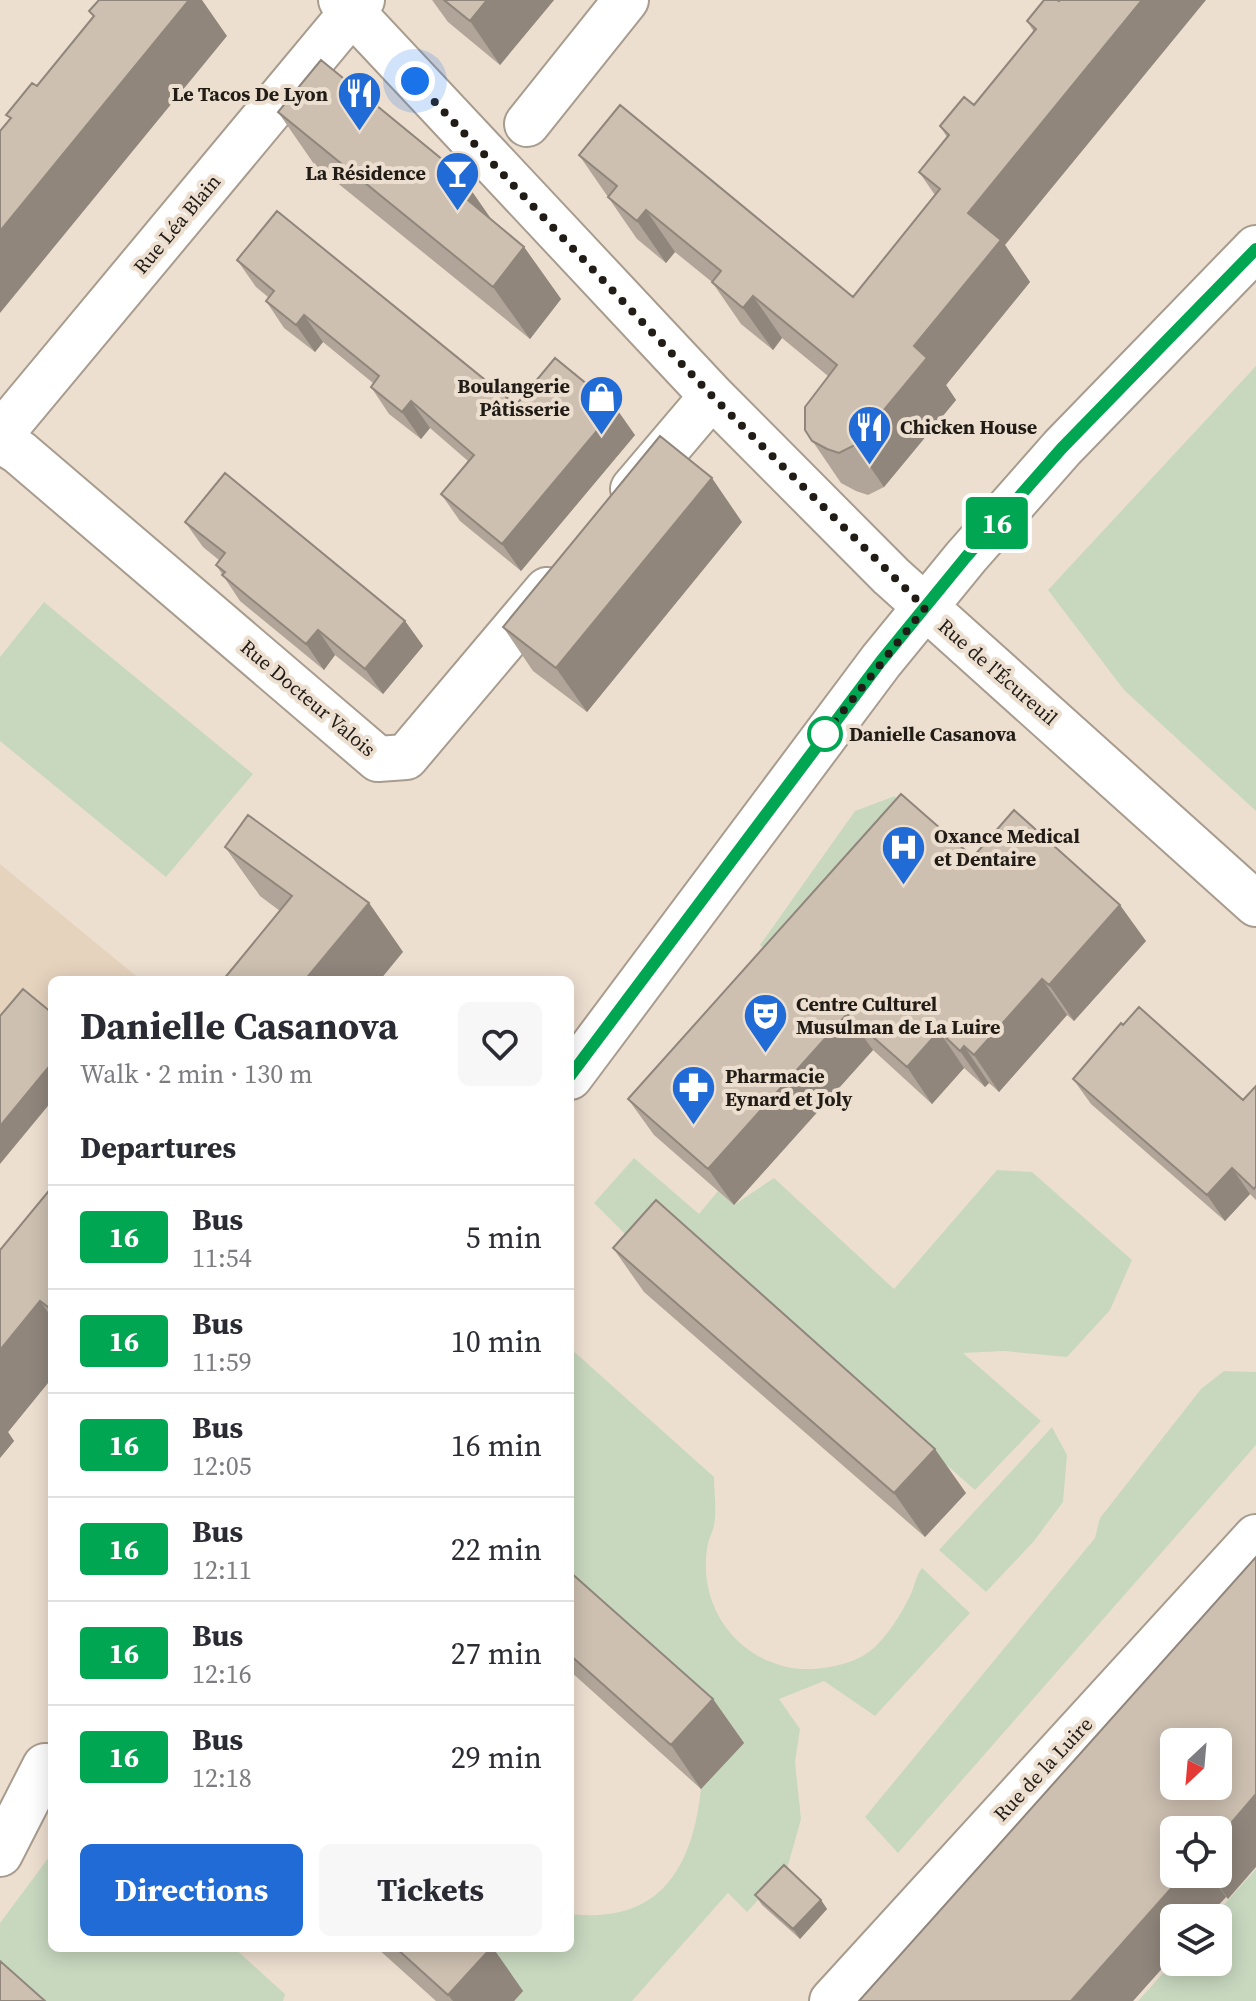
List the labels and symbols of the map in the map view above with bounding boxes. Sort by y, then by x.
your location [395,61,435,101]
restaurant icon: Le Tacos De Lyon [335,70,383,133]
place label: Le Tacos De Lyon [172,80,328,108]
bar icon: La Résidence [433,149,481,212]
place label: La Résidence [305,159,426,187]
street label: Rue Léa Blain [127,168,227,280]
place label: Boulangerie Pâtisserie [457,372,570,423]
shop icon: Boulangerie Pâtisserie [577,373,625,436]
restaurant icon: Chicken House [845,403,893,466]
place label: Chicken House [900,413,1037,441]
line badge: 16 [961,497,1033,549]
street label: Rue de l'Écureuil [932,612,1064,732]
street label: Rue Docteur Valois [234,633,382,763]
marker: Danielle Casanova [808,717,842,751]
place label: Danielle Casanova [849,720,1017,748]
place label: Oxance Medical et Dentaire [934,822,1080,873]
hospital icon: Oxance Medical et Dentaire [879,824,927,887]
place label: Centre Culturel Musulman de La Luire [796,990,1000,1041]
theatre icon: Centre Culturel Musulman de La Luire [741,992,789,1055]
place label: Pharmacie Eynard et Joly [725,1062,853,1113]
pharmacy icon: Pharmacie Eynard et Joly [670,1064,718,1127]
street label: Rue de la Luire [987,1711,1099,1827]
north arrow [1160,1728,1232,1800]

